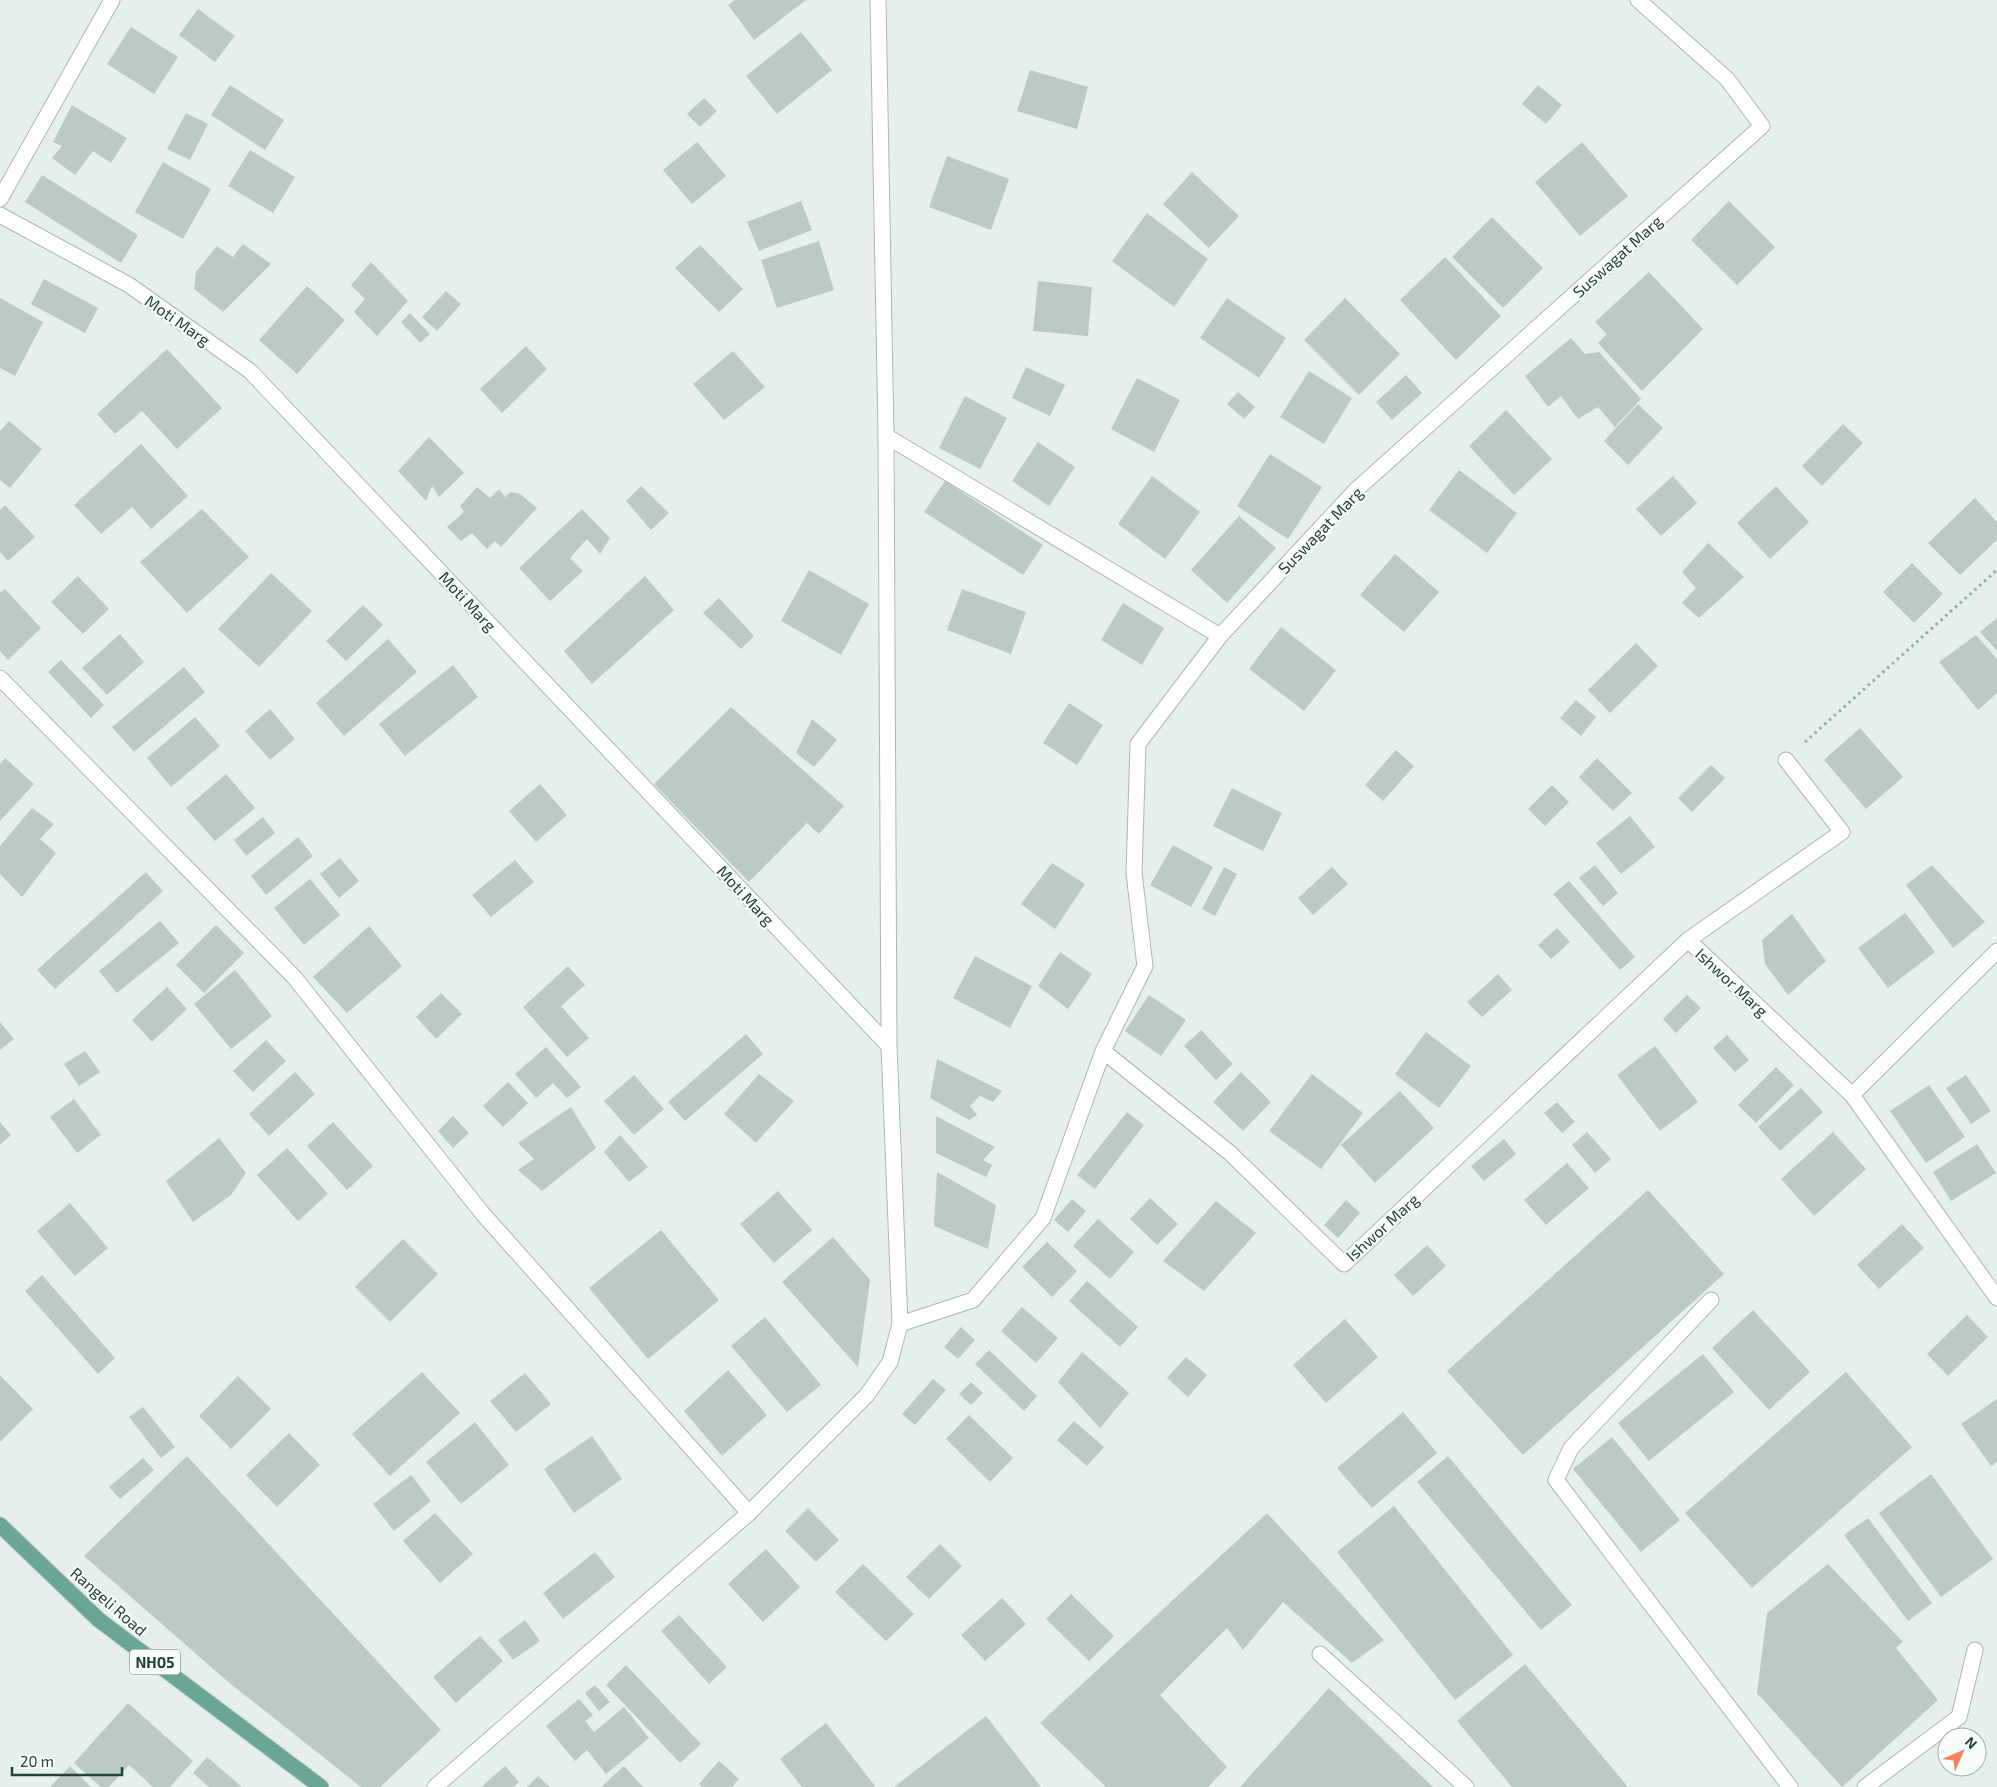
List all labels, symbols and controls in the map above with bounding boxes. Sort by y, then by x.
street label: Suswagat Marg [1568,211,1666,301]
street label: Moti Marg [142,291,214,349]
street label: Suswagat Marg [1274,483,1366,577]
street label: Moti Marg [436,567,501,635]
street label: Moti Marg [714,861,779,929]
street label: Ishwor Marg [1692,944,1772,1020]
street label: Ishwor Marg [1342,1189,1422,1265]
street label: Rangeli Road [67,1563,151,1639]
road number: NH05 [130,1650,180,1674]
north arrow [1937,1727,1987,1777]
text: N [1962,1733,1981,1752]
scale bar [12,1744,122,1776]
text: 20 m [20,1752,54,1770]

